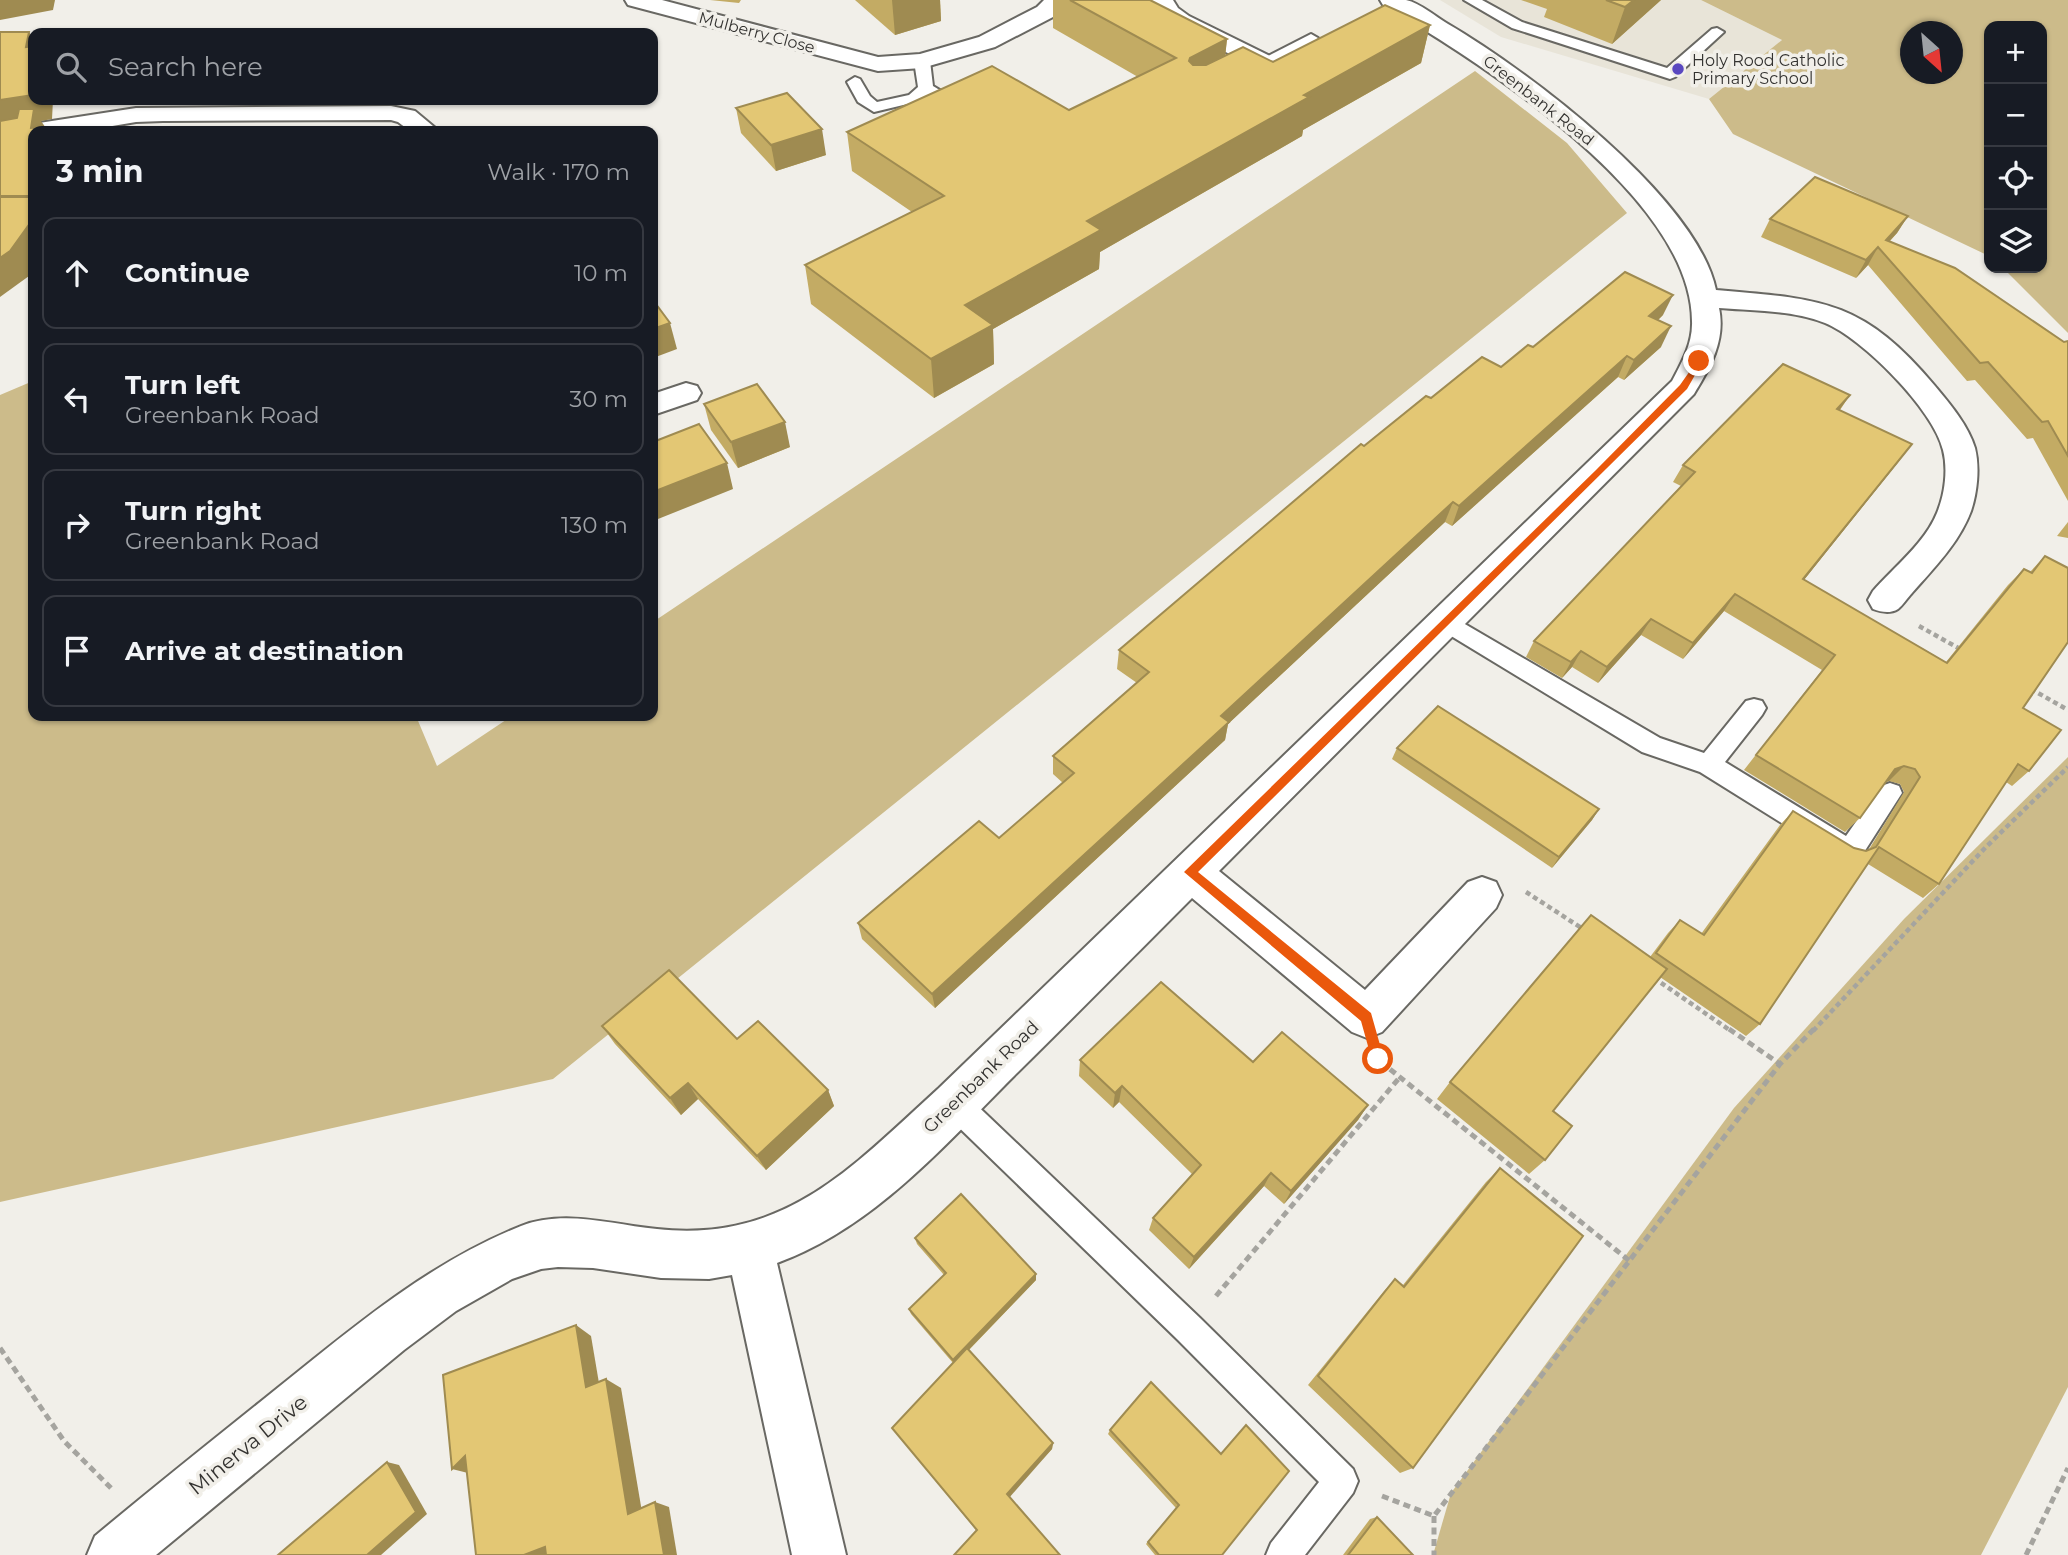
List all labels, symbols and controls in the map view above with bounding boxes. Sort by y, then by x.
street label: Mulberry Close [697,8,817,57]
north arrow [1900,21,1963,84]
map controls [1984,21,2047,273]
button: + [1984,21,2047,84]
search box [28,28,658,105]
icon: search [52,48,90,86]
text: Search here [108,51,263,83]
street label: Greenbank Road [1480,51,1598,150]
place label: Holy Rood Catholic Primary School [1692,51,1844,88]
marker: Holy Rood Catholic Primary School [1670,61,1686,77]
button: − [1984,84,2047,147]
button: locate [1984,147,2047,210]
text: 3 min [56,153,143,190]
text: Walk · 170 m [487,158,630,186]
button: layers [1984,210,2047,273]
icon: ahead [58,254,96,292]
text: Continue [125,257,250,289]
text: 10 m [574,259,628,287]
route end [1683,345,1714,376]
text: Turn left [125,369,241,401]
icon: left [58,380,96,418]
text: 30 m [569,385,628,413]
text: Greenbank Road [125,401,320,429]
text: Turn right [125,495,261,527]
icon: right [58,506,96,544]
text: 130 m [561,511,628,539]
text: Greenbank Road [125,527,320,555]
icon: arrive [58,632,96,670]
text: Arrive at destination [125,635,404,667]
street label: Greenbank Road [919,1016,1043,1138]
route start [1362,1043,1393,1074]
street label: Minerva Drive [183,1389,312,1500]

